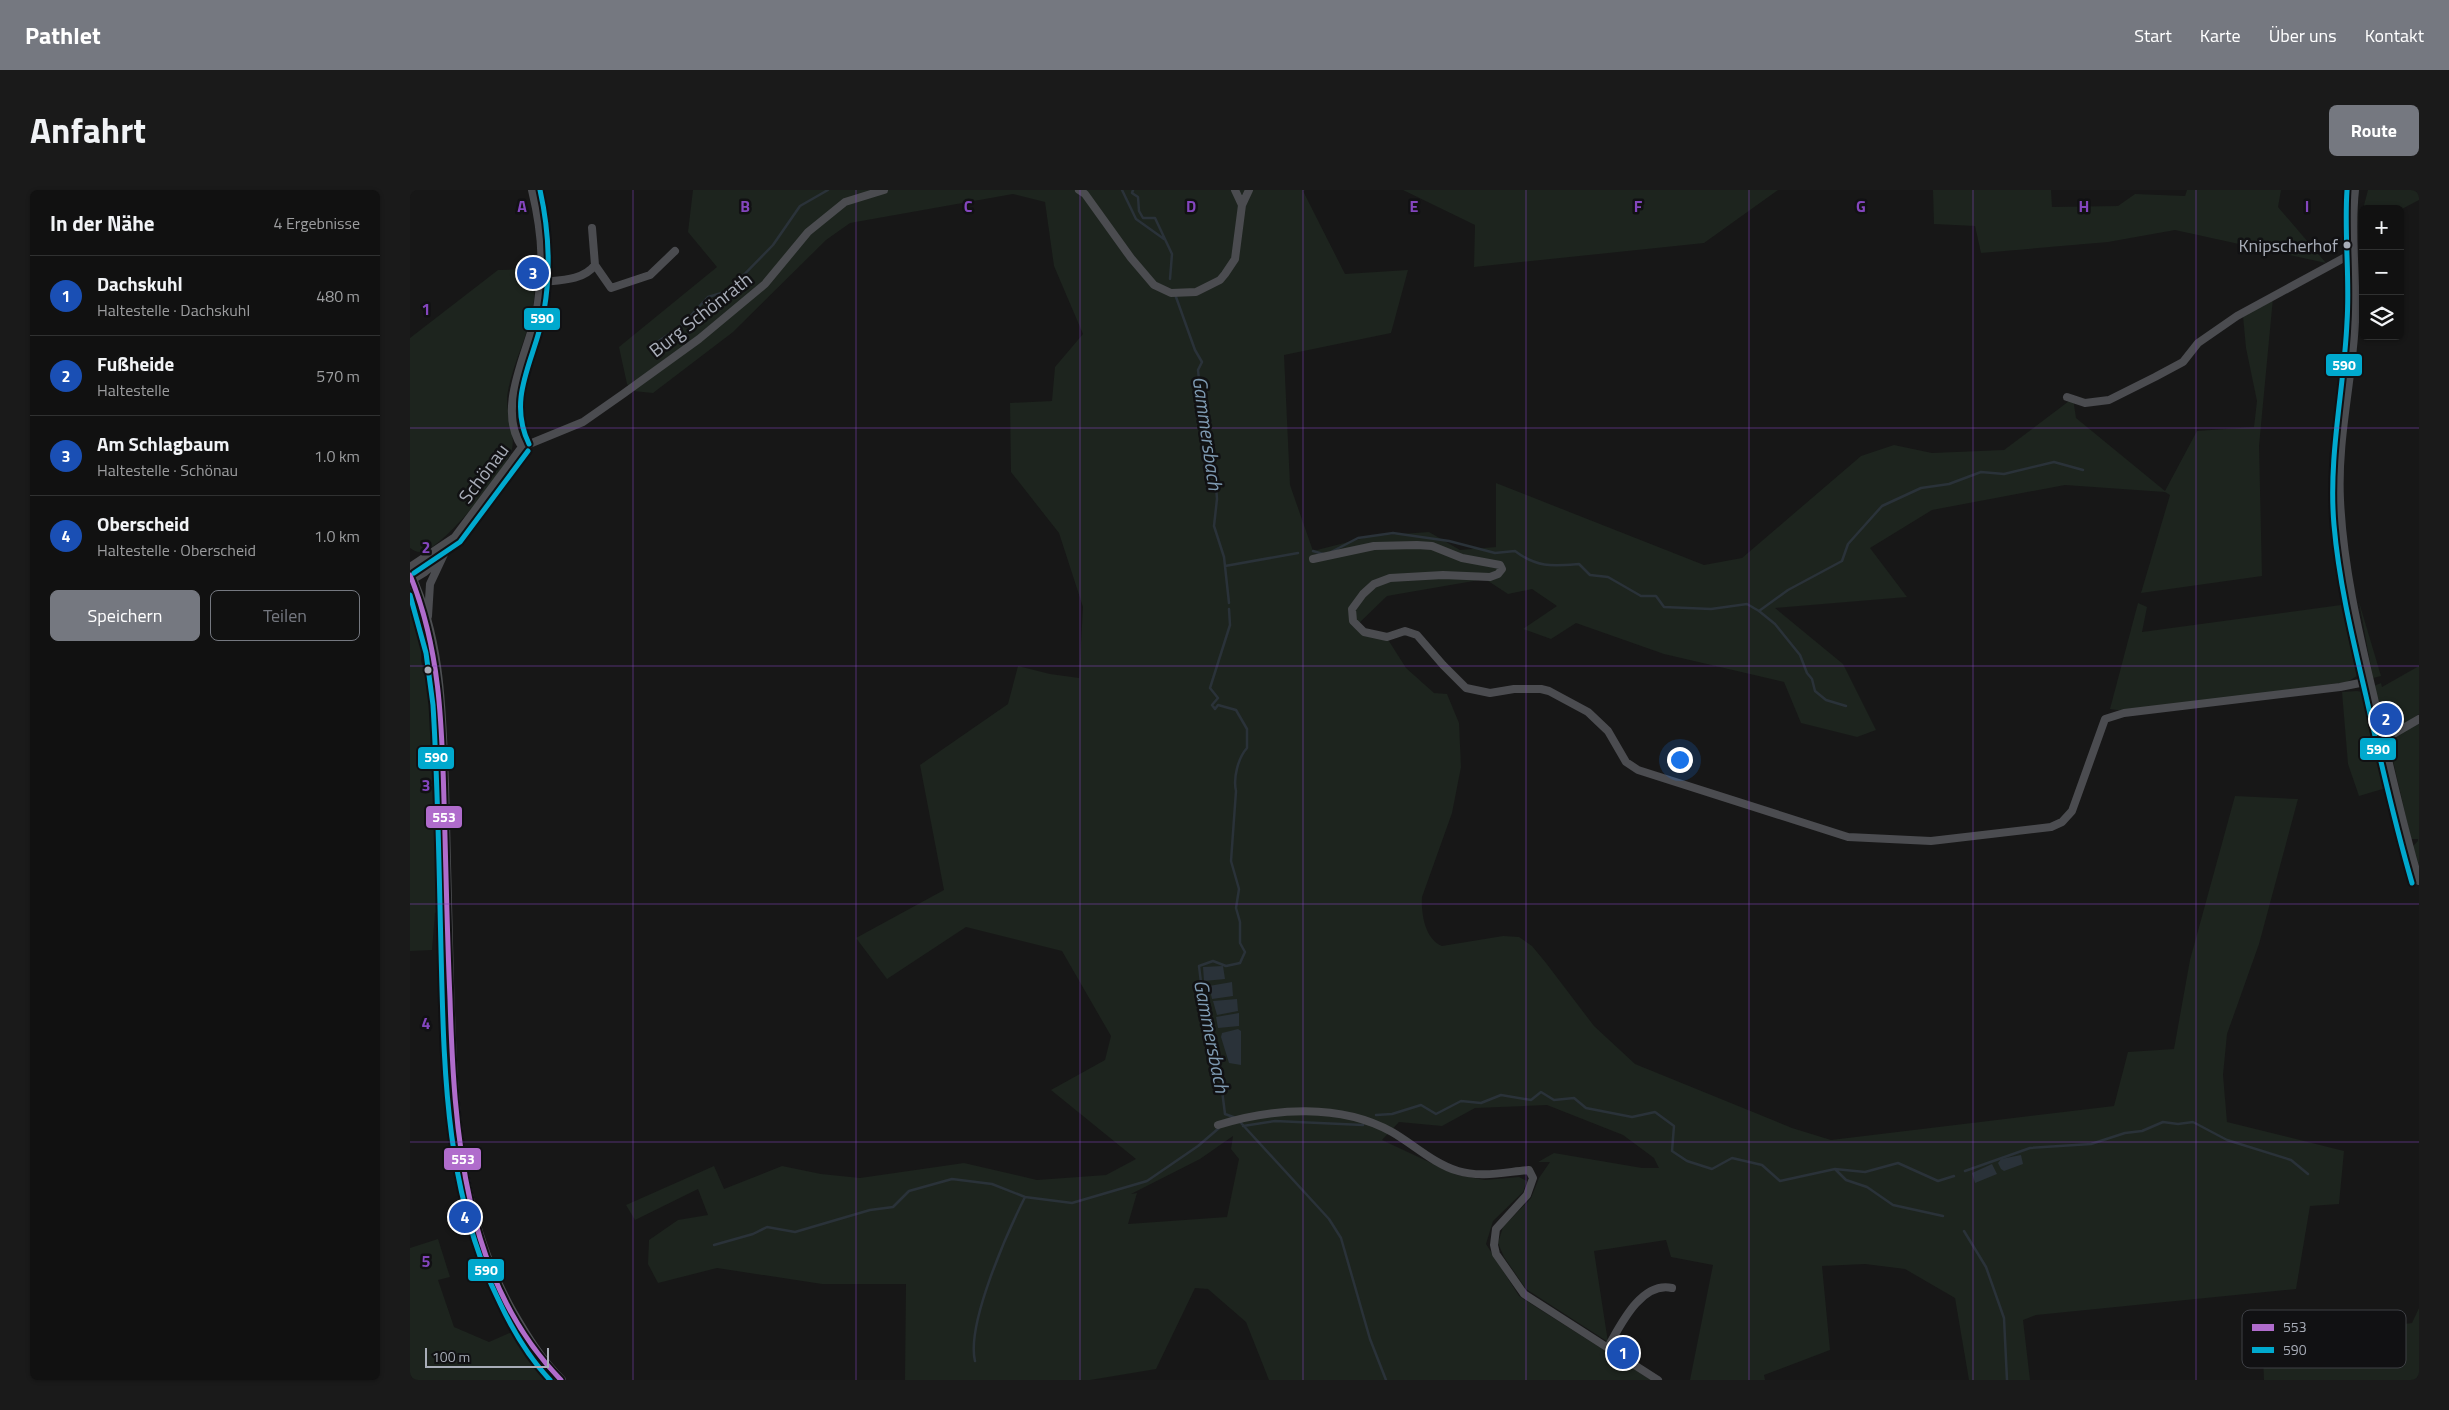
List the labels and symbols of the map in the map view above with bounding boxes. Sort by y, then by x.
text: A [517,194,527,218]
text: B [740,194,750,218]
text: C [964,194,973,218]
text: D [1186,194,1196,218]
text: E [1410,194,1419,218]
text: F [1634,194,1643,218]
text: G [1856,194,1866,218]
text: H [2079,194,2089,218]
text: I [2305,194,2309,218]
place label: Knipscherhof [2238,232,2338,259]
marker: Knipscherhof [2342,240,2352,250]
pin: 3 [517,254,549,292]
street label: Burg Schönrath [642,264,758,364]
text: 1 [422,297,430,321]
line badge: 590 [523,307,561,331]
text: 590 [530,307,554,328]
line badge: 590 [2325,353,2363,377]
text: 590 [2332,354,2356,375]
water label: Gammersbach [1185,374,1231,493]
street label: Schönau [451,437,515,509]
text: 2 [422,535,430,559]
unlabelled marker [423,665,433,675]
pin: 2 [2370,700,2402,738]
line badge: 590 [2359,737,2397,761]
text: 590 [2366,738,2390,759]
line badge: 590 [417,746,455,770]
text: 590 [424,746,448,767]
your location [1667,747,1693,773]
text: 3 [422,773,430,797]
line badge: 553 [425,805,463,829]
text: 553 [432,806,456,827]
water label: Gammersbach [1186,977,1238,1096]
text: 4 [422,1011,431,1035]
line badge: 553 [443,1147,482,1171]
text: 553 [451,1148,475,1169]
pin: 4 [449,1198,481,1236]
text: 5 [422,1249,431,1273]
line badge: 590 [467,1258,505,1282]
text: 590 [474,1259,498,1280]
legend [2242,1310,2406,1368]
text: 553 [2283,1316,2307,1337]
pin: 1 [1607,1334,1639,1372]
text: 590 [2283,1339,2307,1360]
scale bar [425,1345,549,1368]

